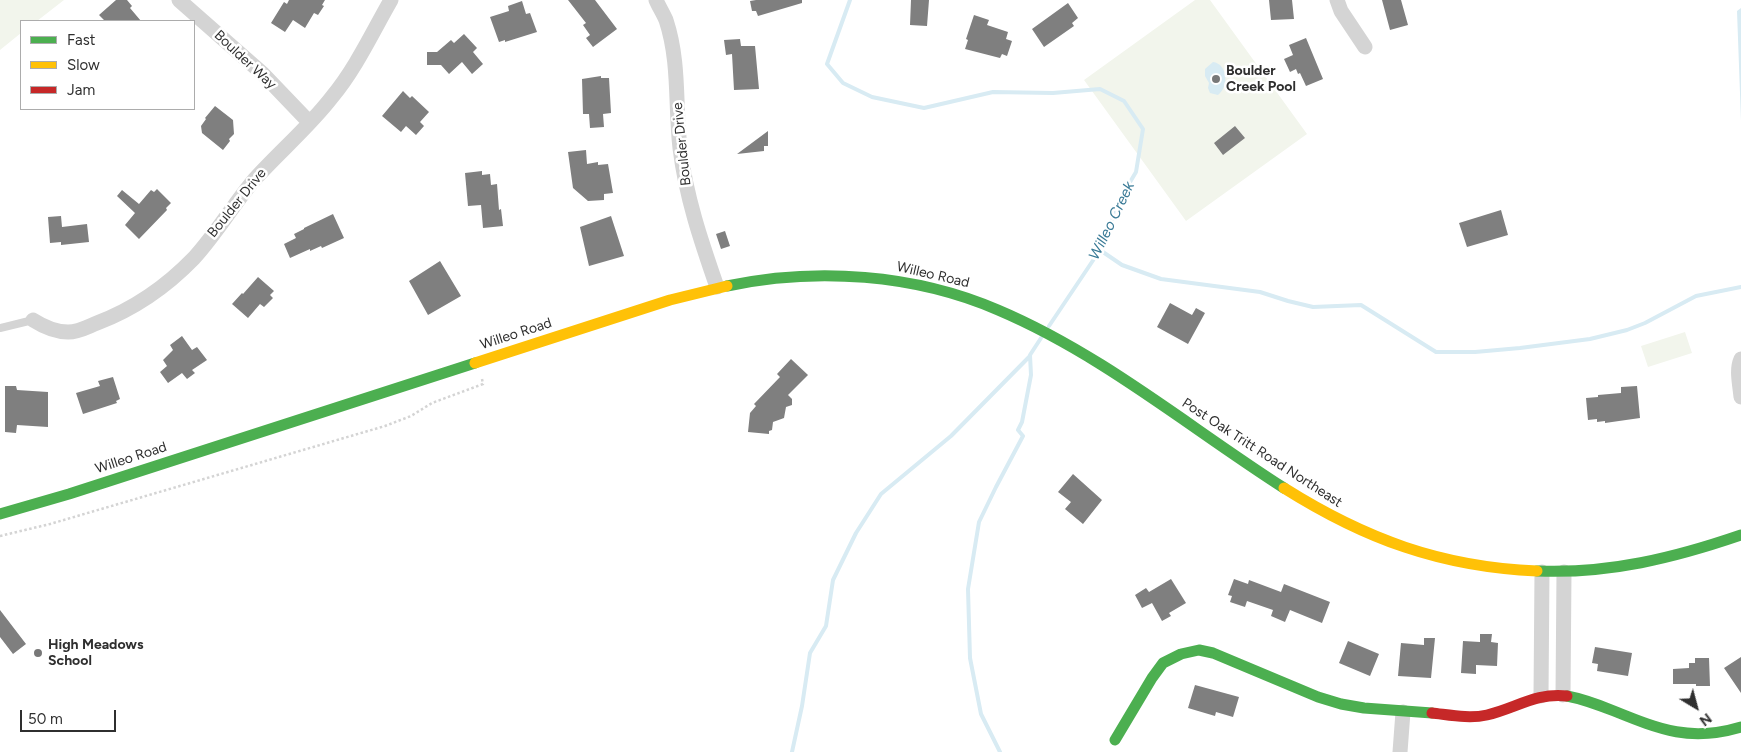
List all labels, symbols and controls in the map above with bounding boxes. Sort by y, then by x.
legend [20,20,195,110]
street label: Boulder Way [210,27,280,93]
text: Fast [67,31,95,49]
text: Slow [67,56,100,74]
place label: Boulder Creek Pool [1226,63,1296,95]
marker: Boulder Creek Pool [1210,73,1222,85]
text: Jam [67,81,95,99]
street label: Boulder Drive [669,101,695,187]
street label: Boulder Drive [204,165,270,241]
water label: Willeo Creek [1085,179,1139,263]
street label: Willeo Road [895,258,971,292]
street label: Willeo Road [478,315,554,353]
street label: Post Oak Tritt Road Northeast [1179,395,1345,511]
street label: Willeo Road [93,439,169,477]
place label: High Meadows School [48,637,143,670]
marker: High Meadows School [32,647,44,659]
north arrow [1671,682,1721,732]
scale bar [22,700,119,732]
text: N [1696,709,1715,729]
text: 50 m [28,710,63,728]

